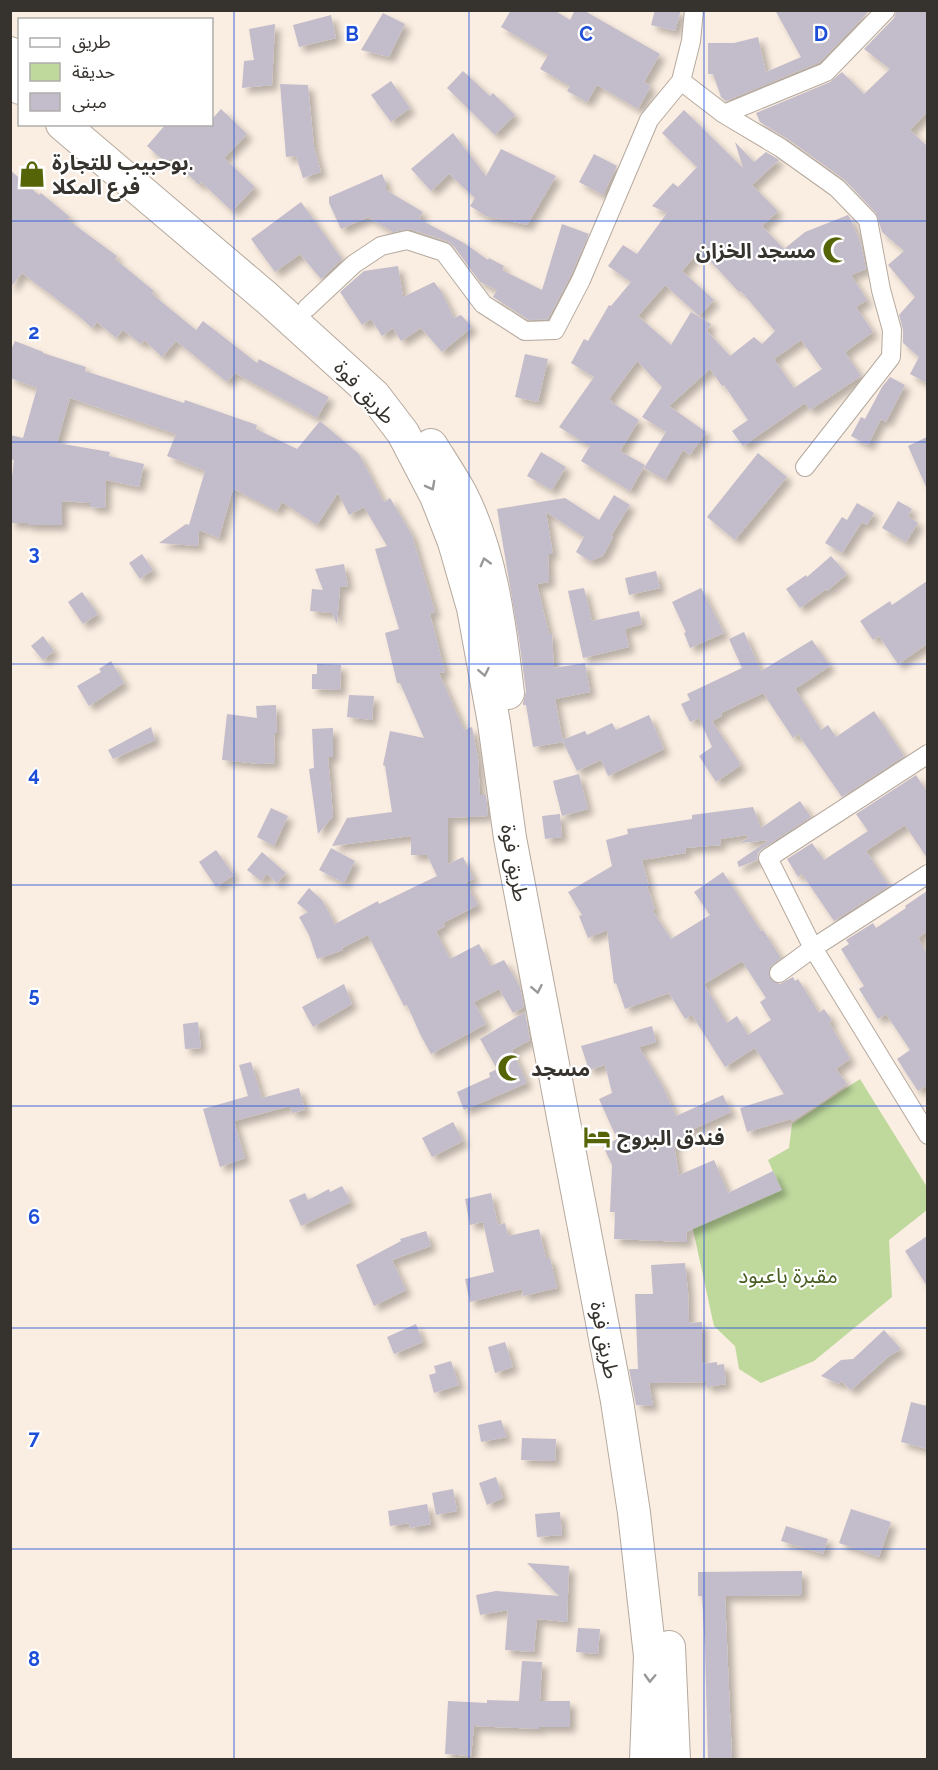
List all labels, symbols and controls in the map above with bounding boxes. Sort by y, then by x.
legend [18,18,213,126]
text: B [345,22,359,46]
text: C [579,22,593,46]
text: D [814,22,828,46]
text: طريق [72,31,111,53]
text: حديقة [72,61,115,82]
text: مبنى [72,91,107,113]
place label: بوحبيب للتجارة. فرع المكلا [52,150,193,202]
shop icon: بوحبيب للتجارة. فرع المكلا [17,159,47,189]
mosque icon: مسجد الخزان [821,235,851,265]
place label: مسجد الخزان [696,238,816,263]
text: 2 [28,320,40,344]
street label: طريق فوة [328,355,401,430]
one-way arrow [424,479,435,490]
text: 3 [28,541,40,565]
one-way arrow [480,557,493,567]
one-way arrow [477,667,490,677]
text: 4 [28,762,40,786]
street label: طريق فوة [495,822,534,904]
text: 5 [28,983,40,1007]
one-way arrow [530,983,543,993]
mosque icon: مسجد [496,1053,526,1083]
place label: مسجد [531,1056,590,1081]
hotel icon: فندق البروج [582,1122,612,1152]
place label: فندق البروج [617,1125,725,1153]
text: 6 [28,1205,40,1229]
park label: مقبرة باعبود [738,1263,838,1288]
street label: طريق فوة [584,1299,625,1381]
text: 7 [28,1426,40,1450]
text: 8 [28,1647,40,1671]
one-way arrow [643,1673,656,1682]

